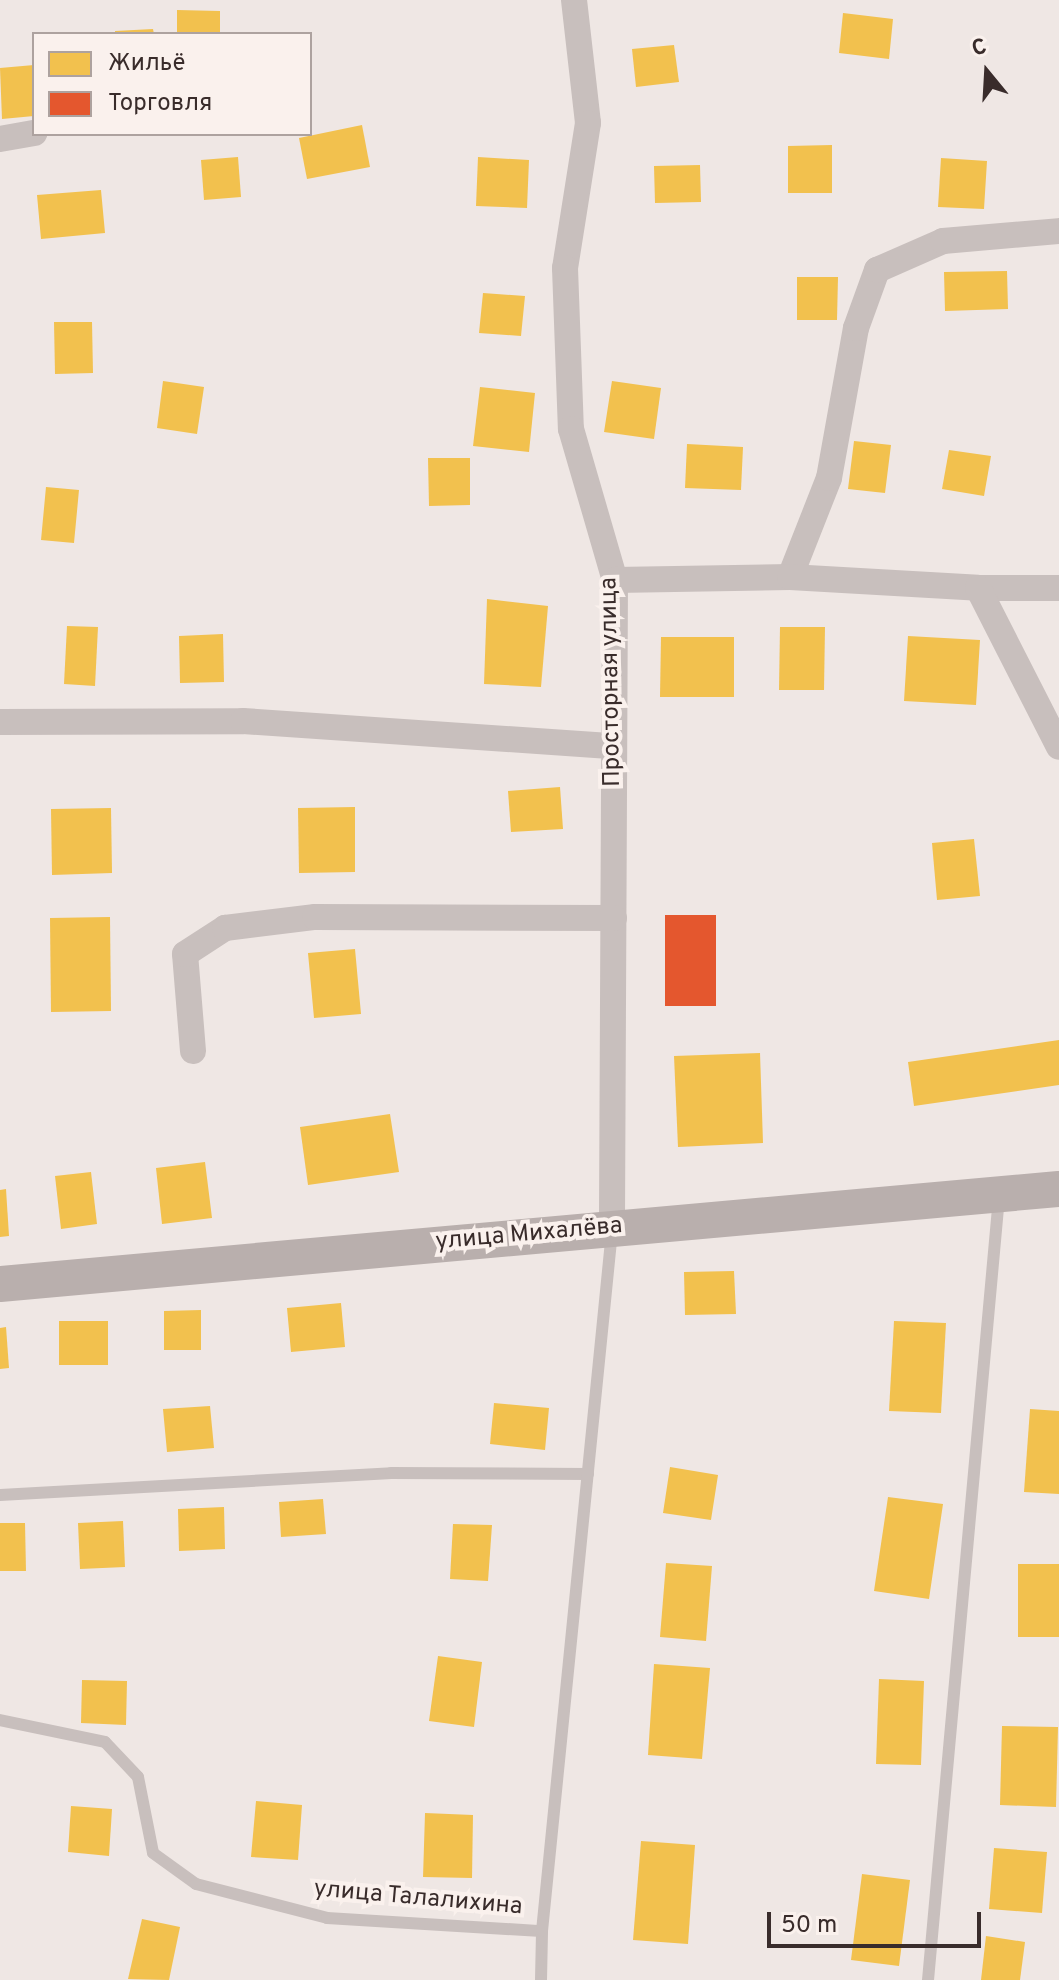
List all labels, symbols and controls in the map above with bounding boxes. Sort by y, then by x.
legend [32,32,312,136]
north arrow [947,32,1027,112]
text: С [969,34,990,64]
text: Жильё [108,49,185,79]
text: Торговля [108,89,212,119]
street label: Просторная улица [596,577,628,787]
street label: улица Михалёва [434,1212,624,1258]
street label: улица Талалихина [312,1875,524,1923]
scale bar [771,1896,985,1946]
text: 50 m [781,1911,837,1941]

